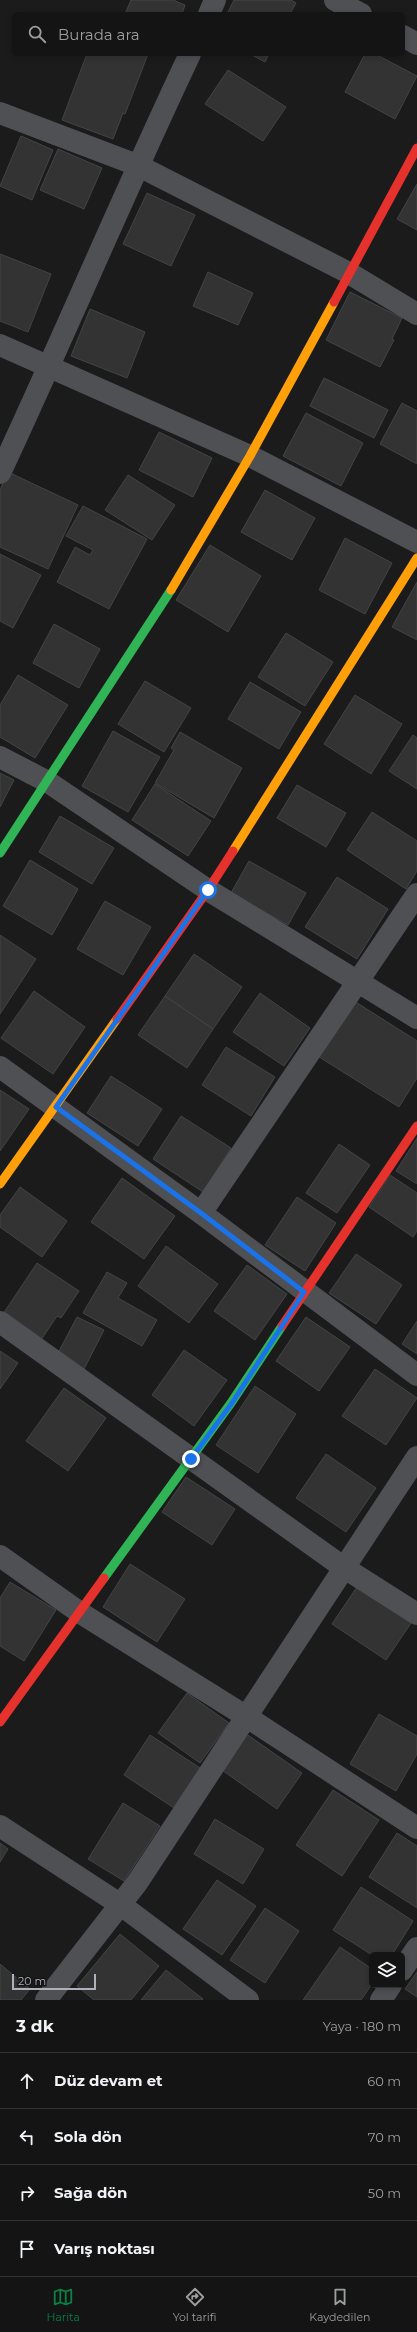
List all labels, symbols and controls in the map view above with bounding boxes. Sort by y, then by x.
search box [12,12,405,56]
icon: search [26,23,48,45]
text: Burada ara [58,25,140,44]
route start [199,881,217,899]
route end [182,1450,200,1468]
map controls [369,1952,405,1988]
button: layers [369,1952,405,1988]
scale bar [12,1972,96,1991]
text: 20 m [18,1974,46,1988]
text: 3 dk [16,2016,54,2036]
text: Yaya · 180 m [323,2018,401,2034]
icon: ahead [16,2070,38,2092]
text: Düz devam et [54,2071,163,2090]
text: 60 m [367,2073,401,2089]
icon: left [16,2126,38,2148]
text: Sola dön [54,2127,122,2146]
text: 70 m [368,2129,401,2145]
icon: right [16,2182,38,2204]
text: Sağa dön [54,2183,127,2202]
text: 50 m [368,2185,401,2201]
icon: arrive [16,2238,38,2260]
text: Varış noktası [54,2239,155,2258]
tab: Harita [46,2286,80,2324]
tab: Yol tarifi [173,2286,216,2324]
tab: Kaydedilen [309,2286,371,2324]

